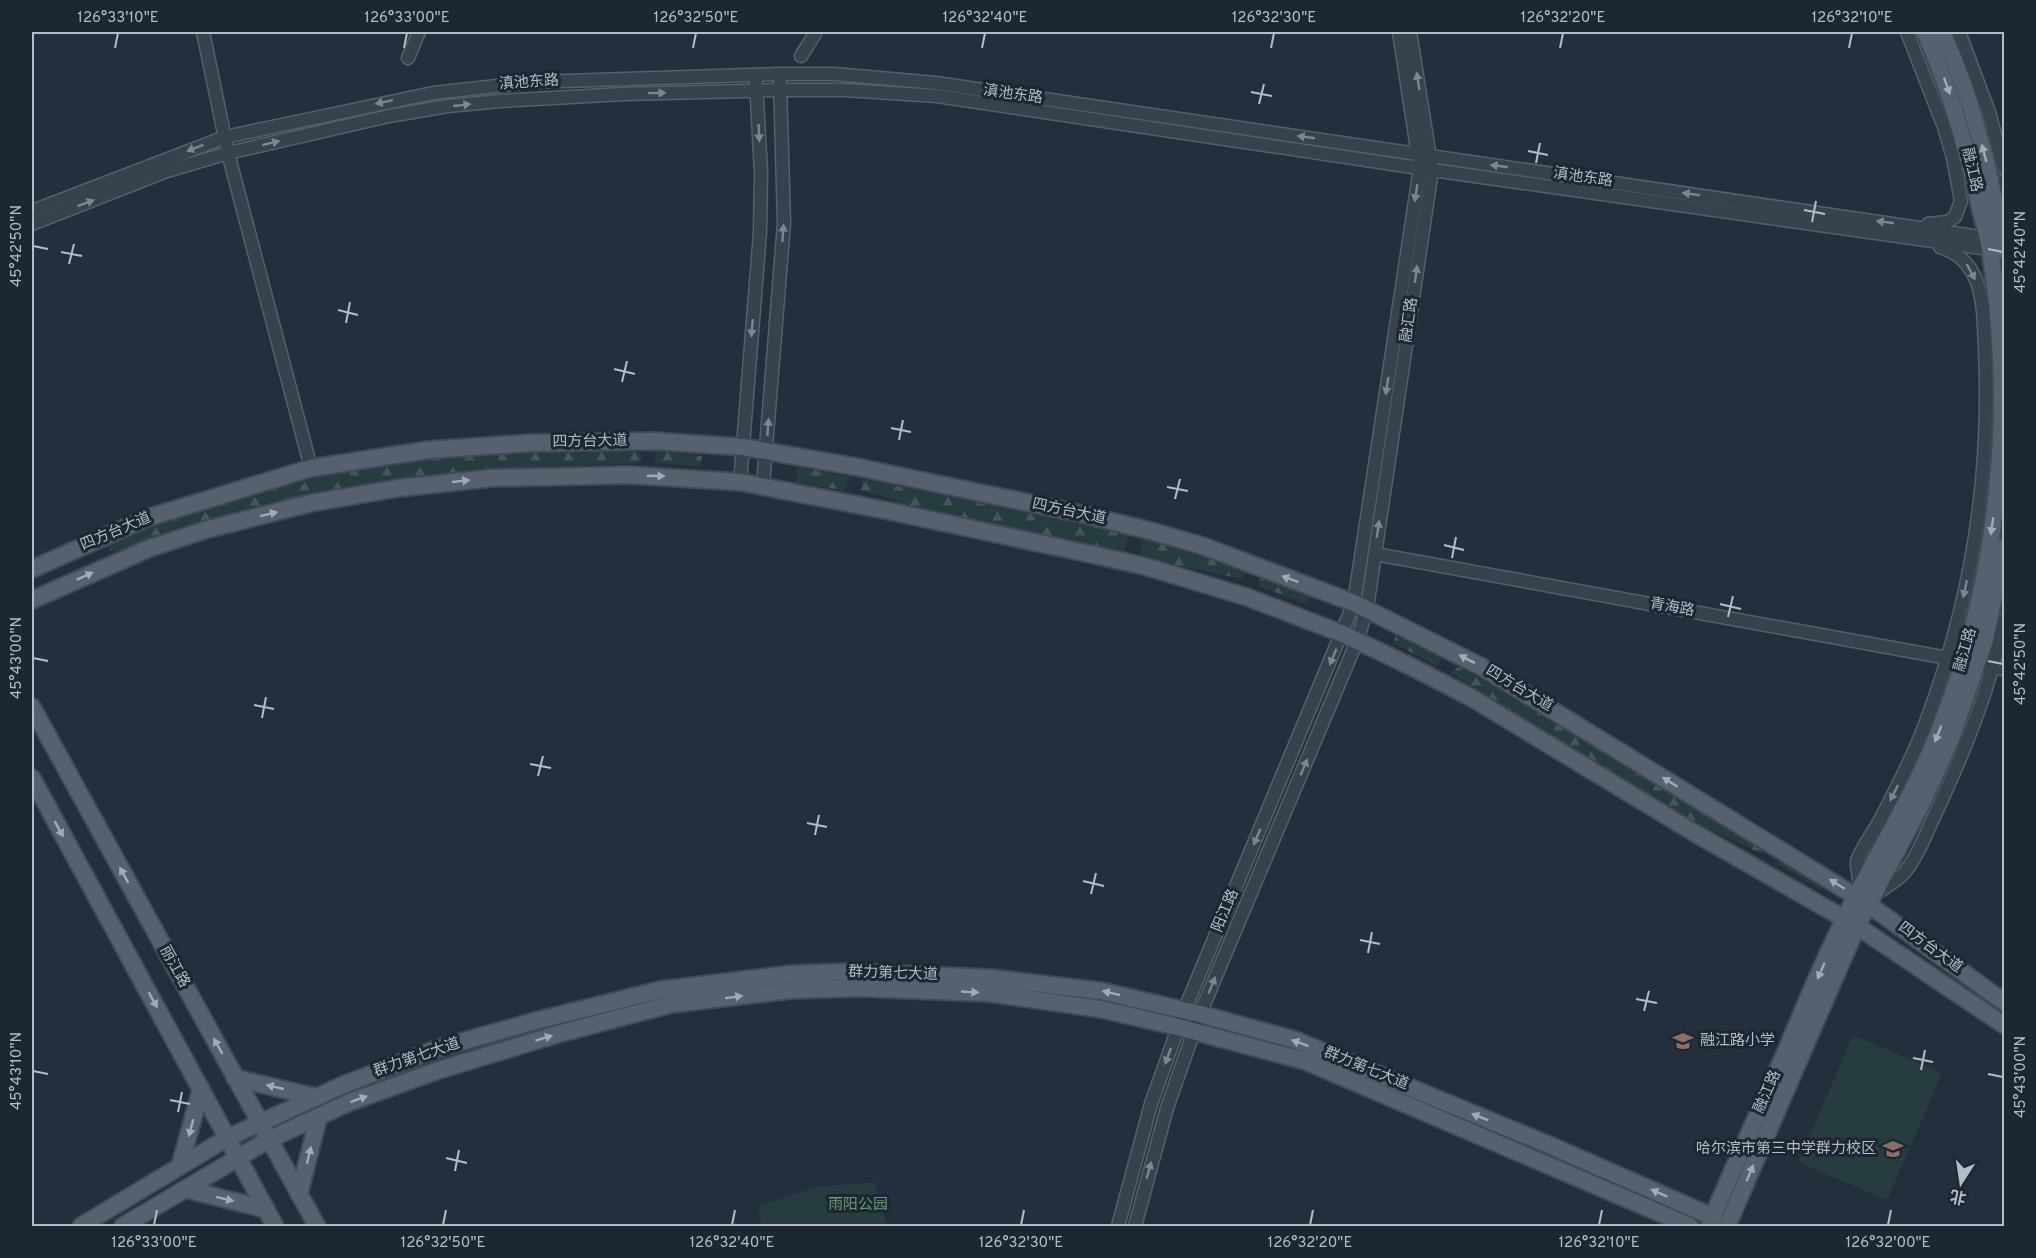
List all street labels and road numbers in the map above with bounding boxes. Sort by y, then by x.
street label: 滇池东路 [498,70,560,95]
street label: 滇池东路 [982,80,1044,109]
street label: 融江路 [1957,146,1985,194]
street label: 滇池东路 [1552,163,1614,192]
street label: 融汇路 [1397,296,1423,344]
street label: 四方台大道 [552,432,628,452]
street label: 四方台大道 [1030,495,1108,529]
street label: 四方台大道 [78,509,154,555]
street label: 青海路 [1648,595,1696,621]
street label: 融江路 [1951,626,1981,674]
street label: 四方台大道 [1482,662,1556,716]
street label: 阳江路 [1208,887,1244,935]
street label: 四方台大道 [1894,918,1966,978]
street label: 丽江路 [155,943,193,991]
street label: 群力第七大道 [848,963,938,985]
street label: 群力第七大道 [371,1034,463,1082]
street label: 群力第七大道 [1321,1043,1411,1095]
street label: 融江路 [1750,1068,1786,1116]

